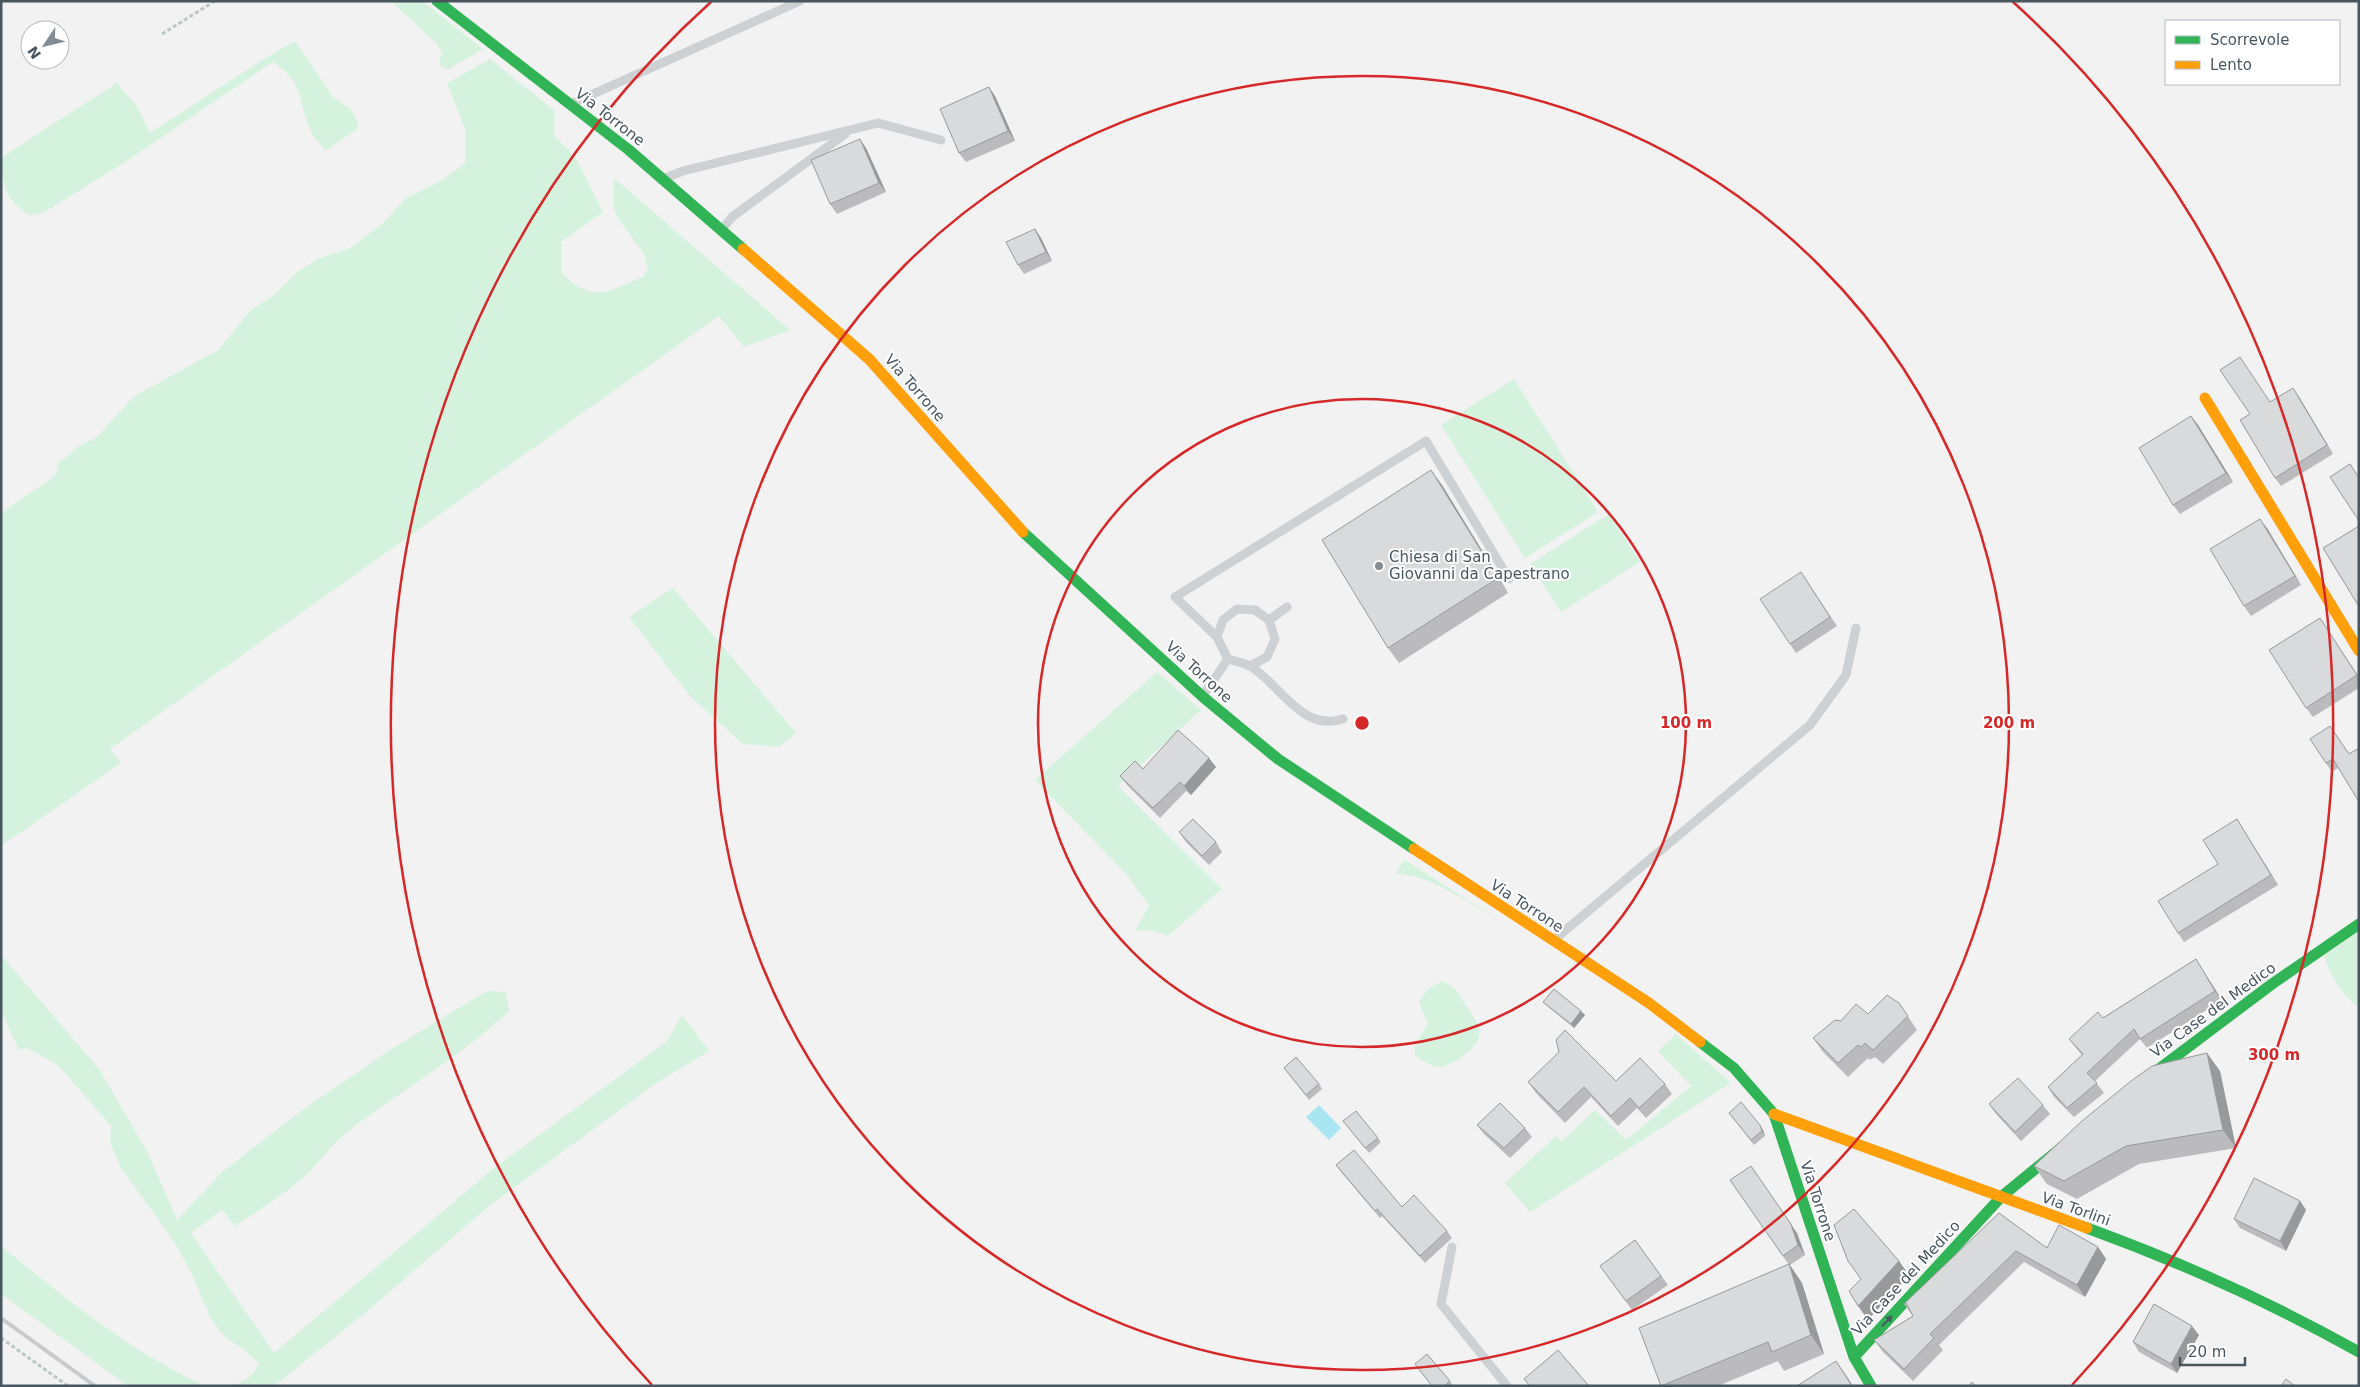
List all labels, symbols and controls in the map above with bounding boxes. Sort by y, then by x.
north arrow [20,20,70,70]
legend [2165,20,2340,85]
text: Scorrevole [2210,31,2289,49]
text: N [24,43,44,62]
text: Lento [2210,56,2252,74]
street label: Via Torrone [572,84,648,150]
street label: Via Torrone [881,351,949,425]
place label: Chiesa di San Giovanni da Capestrano [1389,548,1570,583]
marker: Chiesa di San Giovanni da Capestrano [1373,560,1385,572]
street label: Via Torrone [1162,637,1236,707]
centre of rings [1353,714,1371,732]
text: 100 m [1660,714,1712,732]
text: 200 m [1983,714,2035,732]
street label: Via Torrone [1487,876,1567,936]
street label: Via Case del Medico [2147,958,2279,1062]
text: 300 m [2248,1046,2300,1064]
street label: Via Torrone [1797,1159,1839,1243]
street label: Via Torlini [2039,1188,2113,1230]
street label: Via Case del Medico [1848,1217,1964,1339]
one-way arrow [1881,1315,1893,1327]
scale bar [2180,1334,2245,1366]
text: 20 m [2188,1343,2226,1361]

